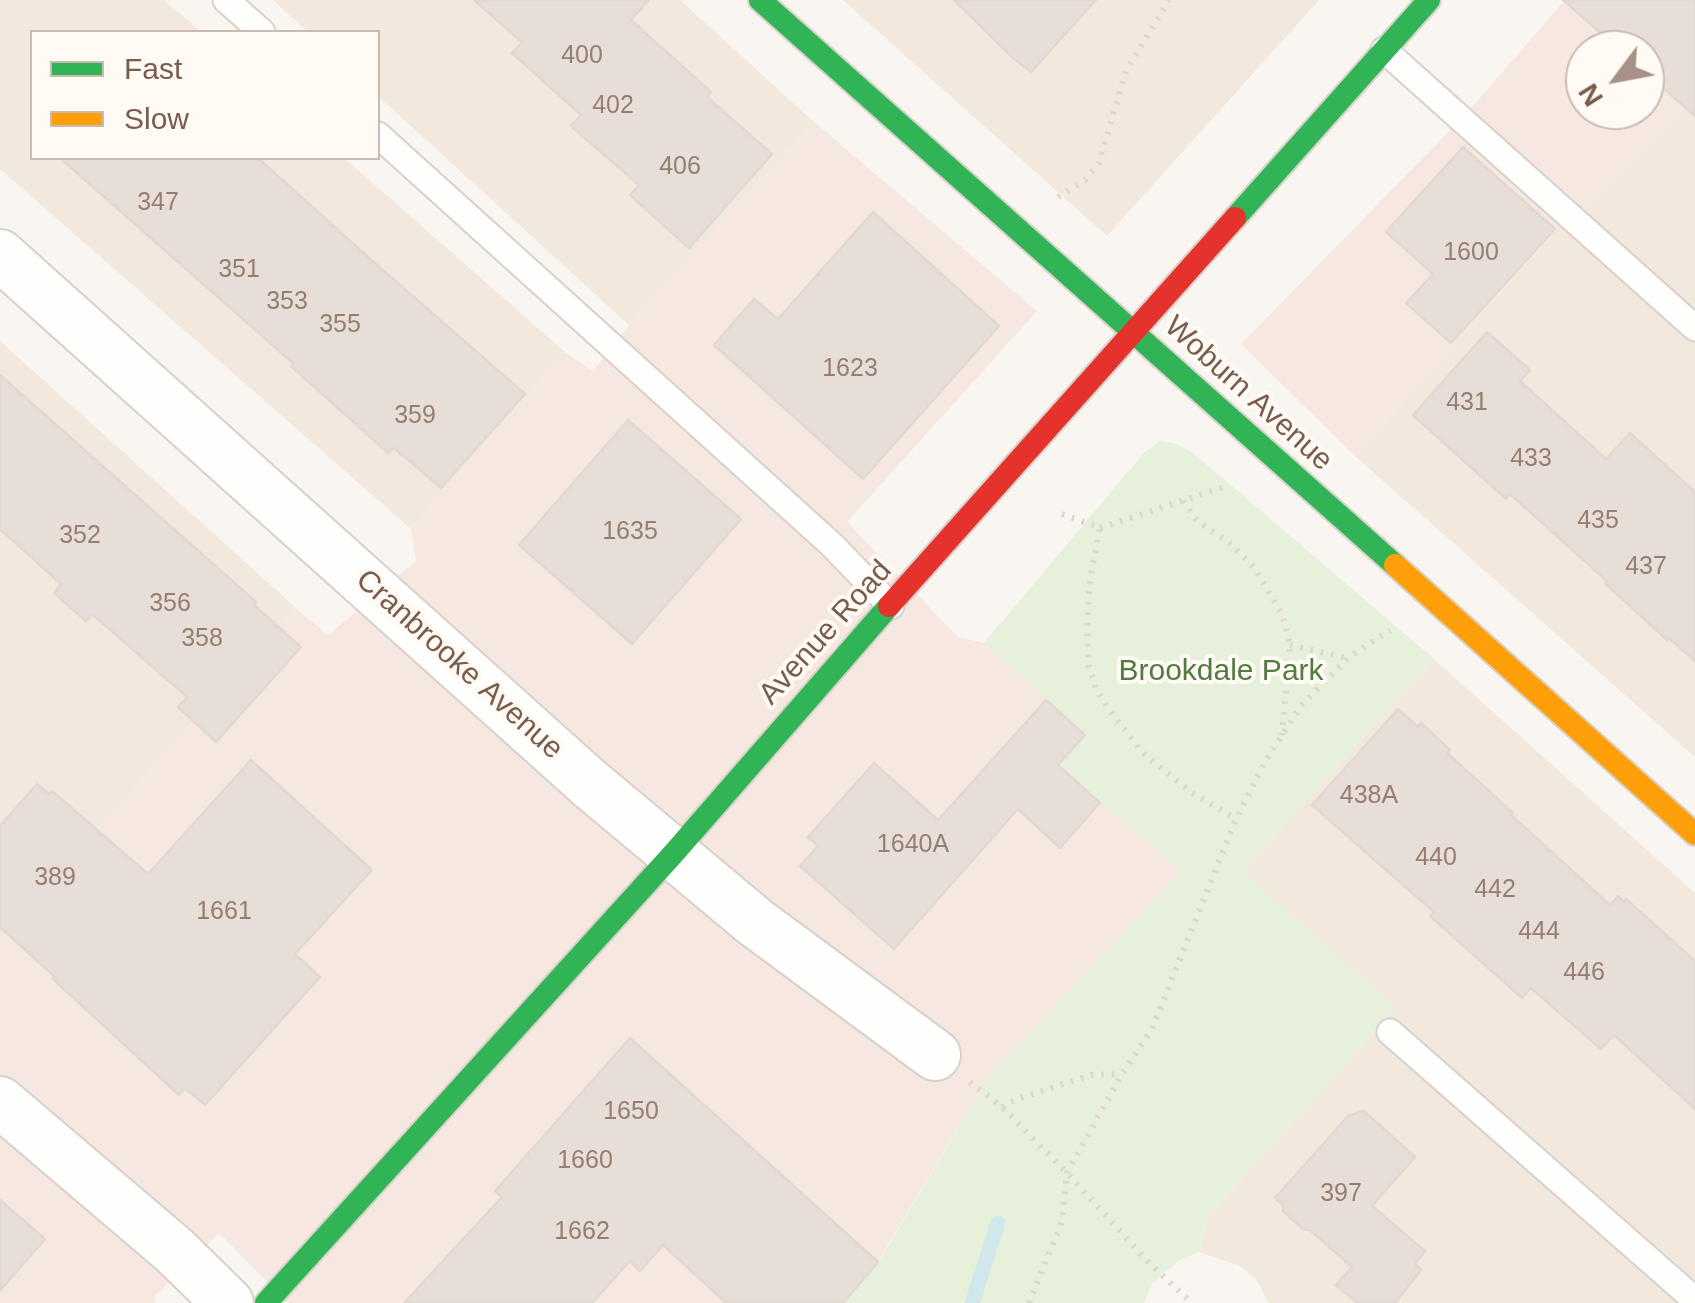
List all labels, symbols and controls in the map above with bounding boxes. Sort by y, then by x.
legend [30,30,380,160]
north arrow [1565,30,1665,130]
house number: 400 [561,41,603,71]
text: Fast [124,52,182,85]
text: N [1572,78,1609,112]
house number: 402 [592,91,634,121]
text: Slow [124,102,189,135]
house number: 406 [659,152,701,182]
house number: 347 [137,188,179,218]
house number: 1600 [1443,238,1499,268]
house number: 351 [218,255,260,285]
house number: 353 [266,287,308,317]
street label: Woburn Avenue [1156,309,1340,479]
house number: 355 [319,310,361,340]
house number: 1623 [822,354,878,384]
house number: 431 [1446,388,1488,418]
house number: 359 [394,401,436,431]
house number: 433 [1510,444,1552,474]
house number: 435 [1577,506,1619,536]
house number: 1635 [602,517,658,547]
house number: 352 [59,521,101,551]
house number: 437 [1625,552,1667,582]
street label: Avenue Road [752,554,900,712]
street label: Cranbrooke Avenue [348,563,570,767]
house number: 356 [149,589,191,619]
house number: 358 [181,624,223,654]
park label: Brookdale Park [1118,654,1324,690]
house number: 438A [1340,781,1398,811]
house number: 1640A [877,830,949,860]
house number: 440 [1415,843,1457,873]
house number: 389 [34,863,76,893]
house number: 442 [1474,875,1516,905]
house number: 1661 [196,897,252,927]
house number: 444 [1518,917,1560,947]
house number: 446 [1563,958,1605,988]
house number: 1650 [603,1097,659,1127]
house number: 1660 [557,1146,613,1176]
house number: 397 [1320,1179,1362,1209]
house number: 1662 [554,1217,610,1247]

